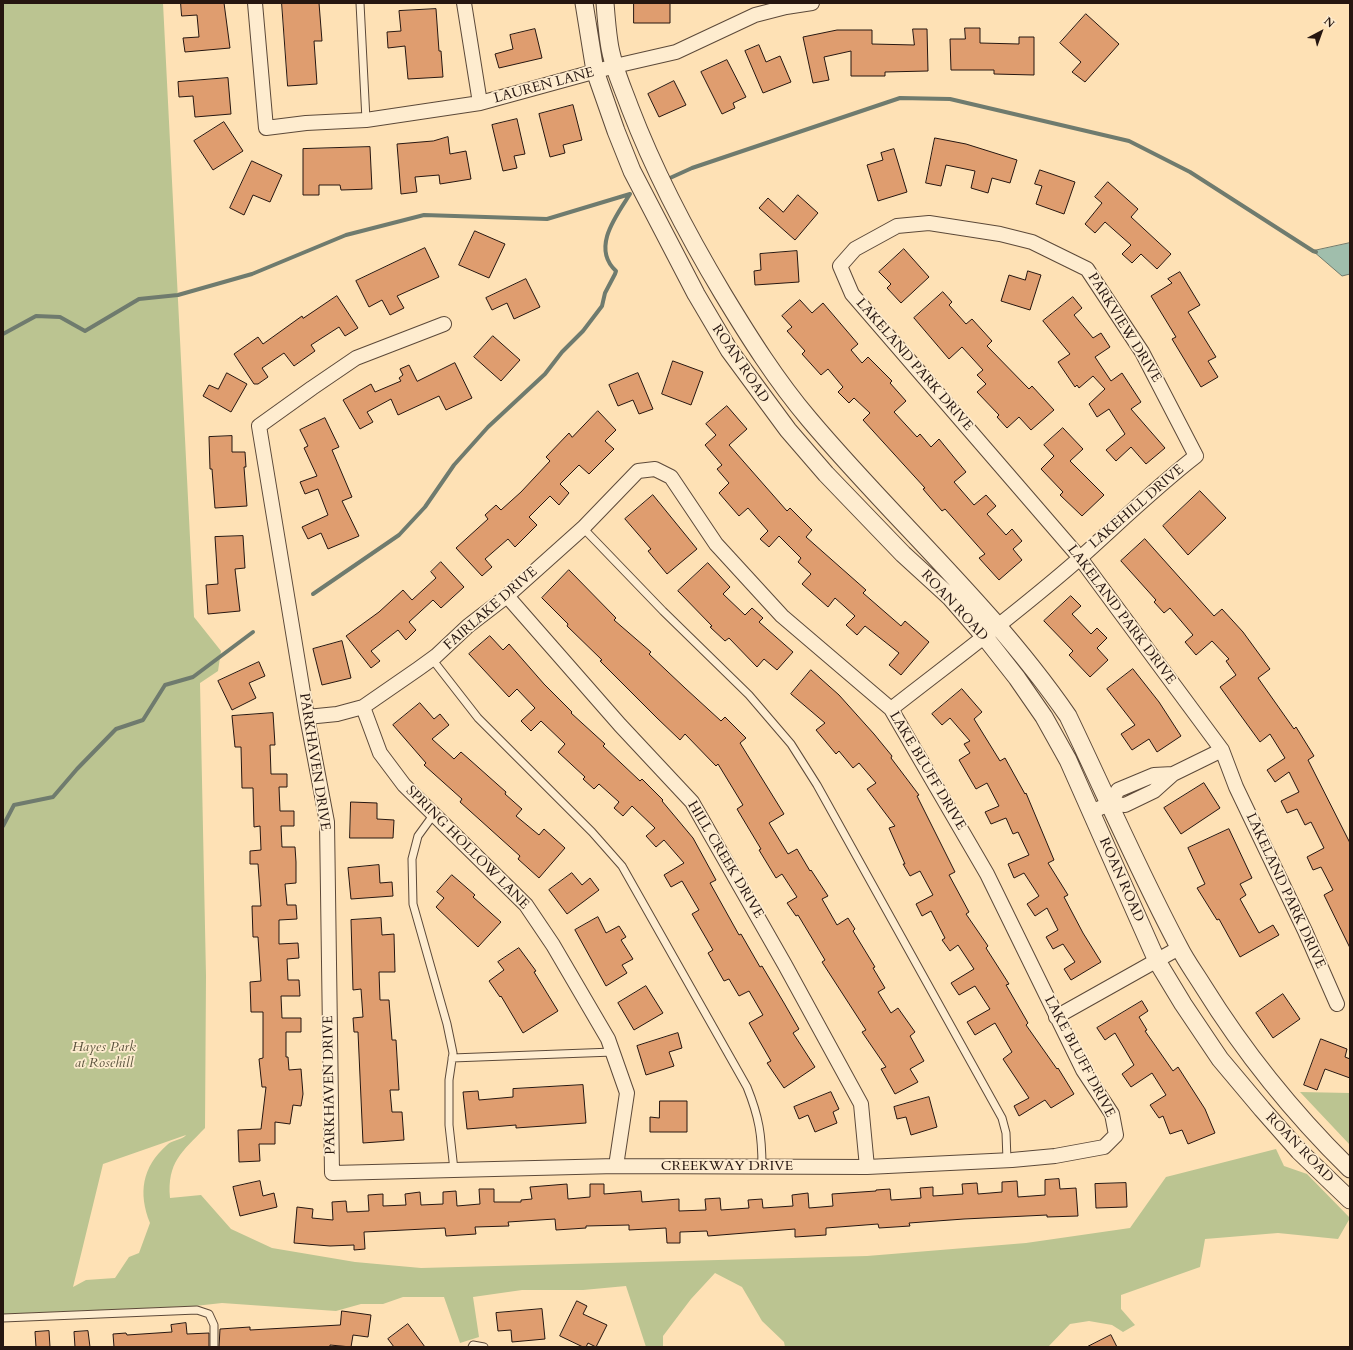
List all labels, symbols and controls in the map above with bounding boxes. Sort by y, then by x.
north arrow [1301,12,1341,52]
text: N [1321,14,1338,31]
street label: LAUREN LANE [492,65,596,107]
street label: PARKVIEW DRIVE [1083,270,1165,386]
street label: LAKELAND PARK DRIVE [852,295,976,435]
street label: ROAN ROAD [708,322,772,406]
street label: LAKEHILL DRIVE [1086,461,1188,553]
street label: LAKELAND PARK DRIVE [1063,542,1179,688]
street label: FAIRLAKE DRIVE [441,564,541,654]
street label: ROAN ROAD [917,567,991,645]
street label: PARKHAVEN DRIVE [295,692,333,832]
street label: LAKE BLUFF DRIVE [885,709,969,833]
street label: SPRING HOLLOW LANE [402,783,532,913]
street label: HILL CREEK DRIVE [683,798,767,922]
street label: LAKELAND PARK DRIVE [1241,810,1329,972]
street label: ROAN ROAD [1095,835,1147,925]
street label: LAKE BLUFF DRIVE [1040,993,1118,1121]
street label: PARKHAVEN DRIVE [320,1015,340,1155]
park label: Hayes Park at Rosehill [72,1040,136,1072]
street label: ROAN ROAD [1261,1110,1337,1186]
street label: CREEKWAY DRIVE [661,1159,793,1175]

